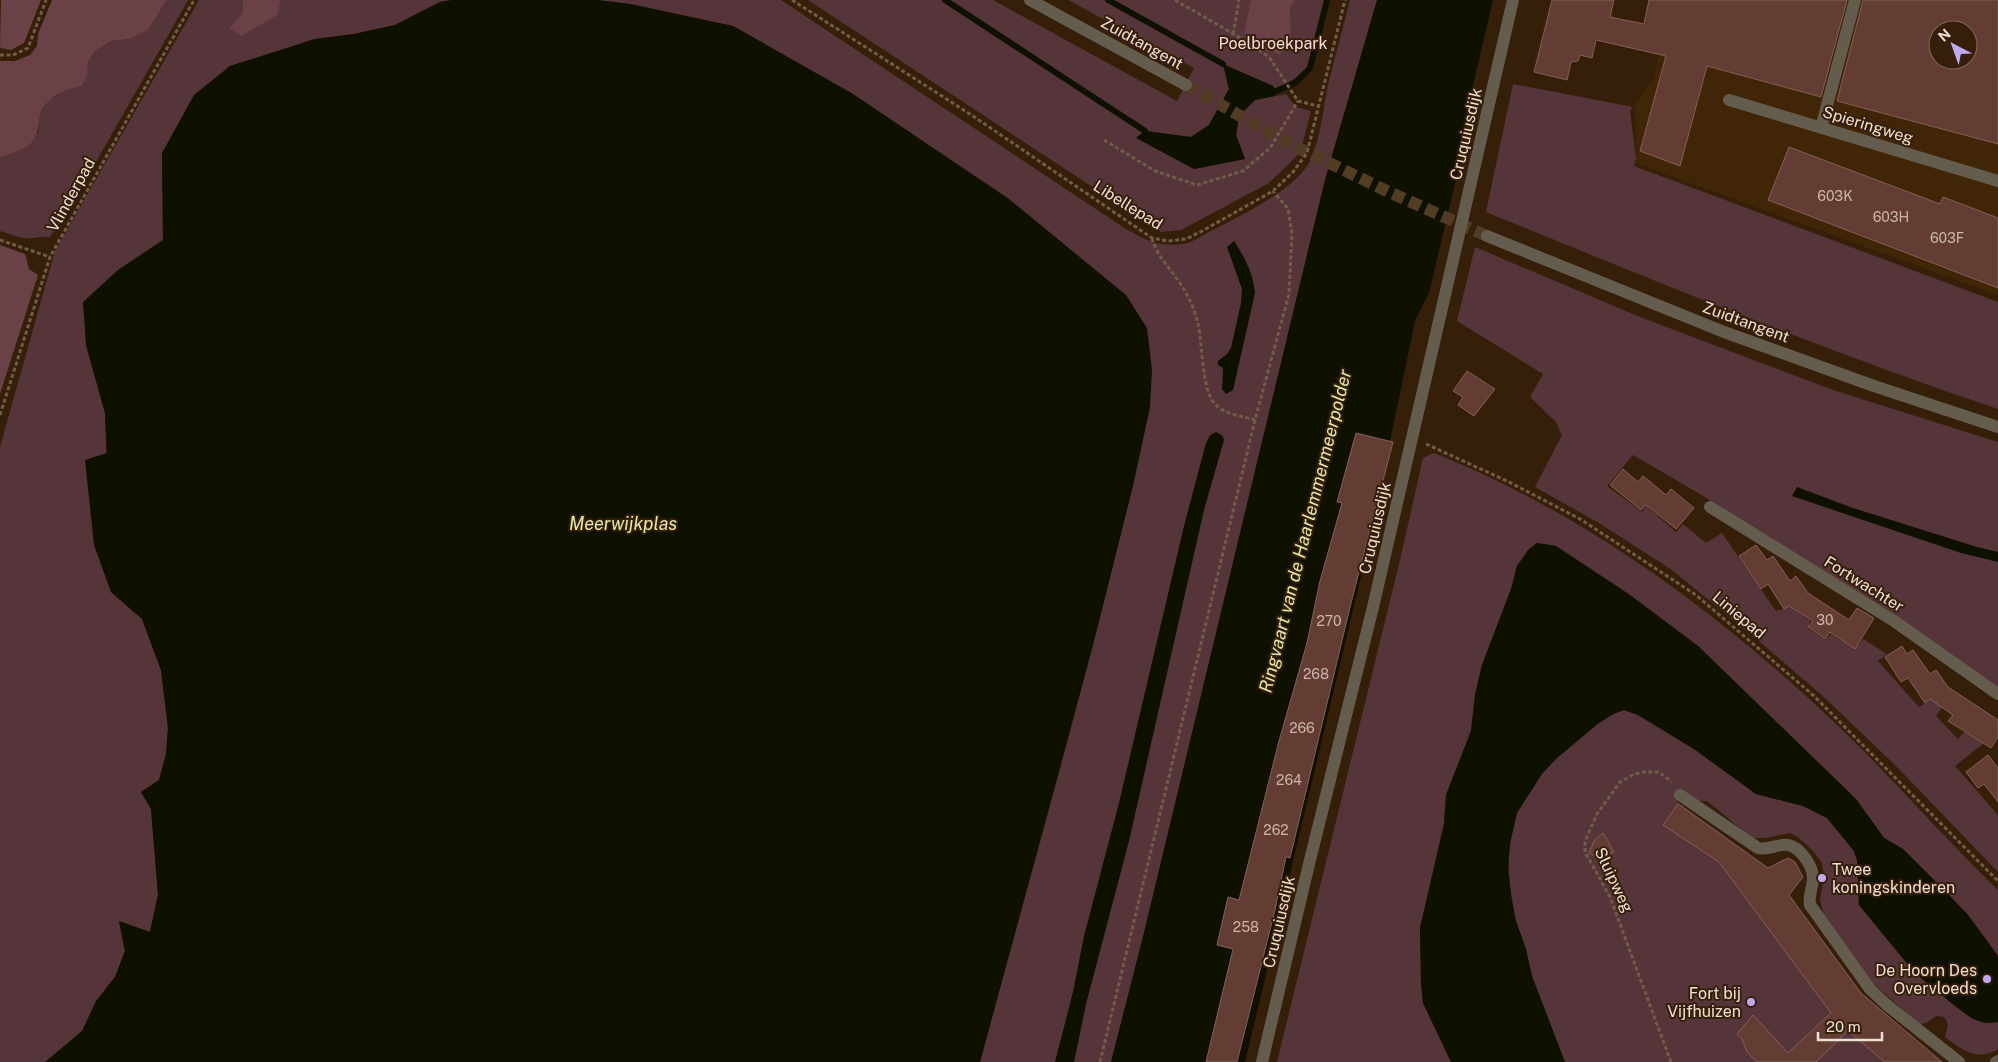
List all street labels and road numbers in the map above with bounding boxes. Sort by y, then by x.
street label: Zuidtangent [1098,13,1186,73]
street label: Cruquiusdijk [1446,86,1486,182]
street label: Spieringweg [1820,102,1916,148]
street label: Vlinderpad [43,155,99,235]
street label: Libellepad [1090,176,1166,234]
street label: Zuidtangent [1700,297,1792,347]
street label: Cruquiusdijk [1355,480,1395,576]
street label: Fortwachter [1821,552,1907,616]
street label: Liniepad [1709,587,1769,643]
street label: Sluipweg [1591,845,1637,916]
street label: Cruquiusdijk [1259,874,1299,970]

